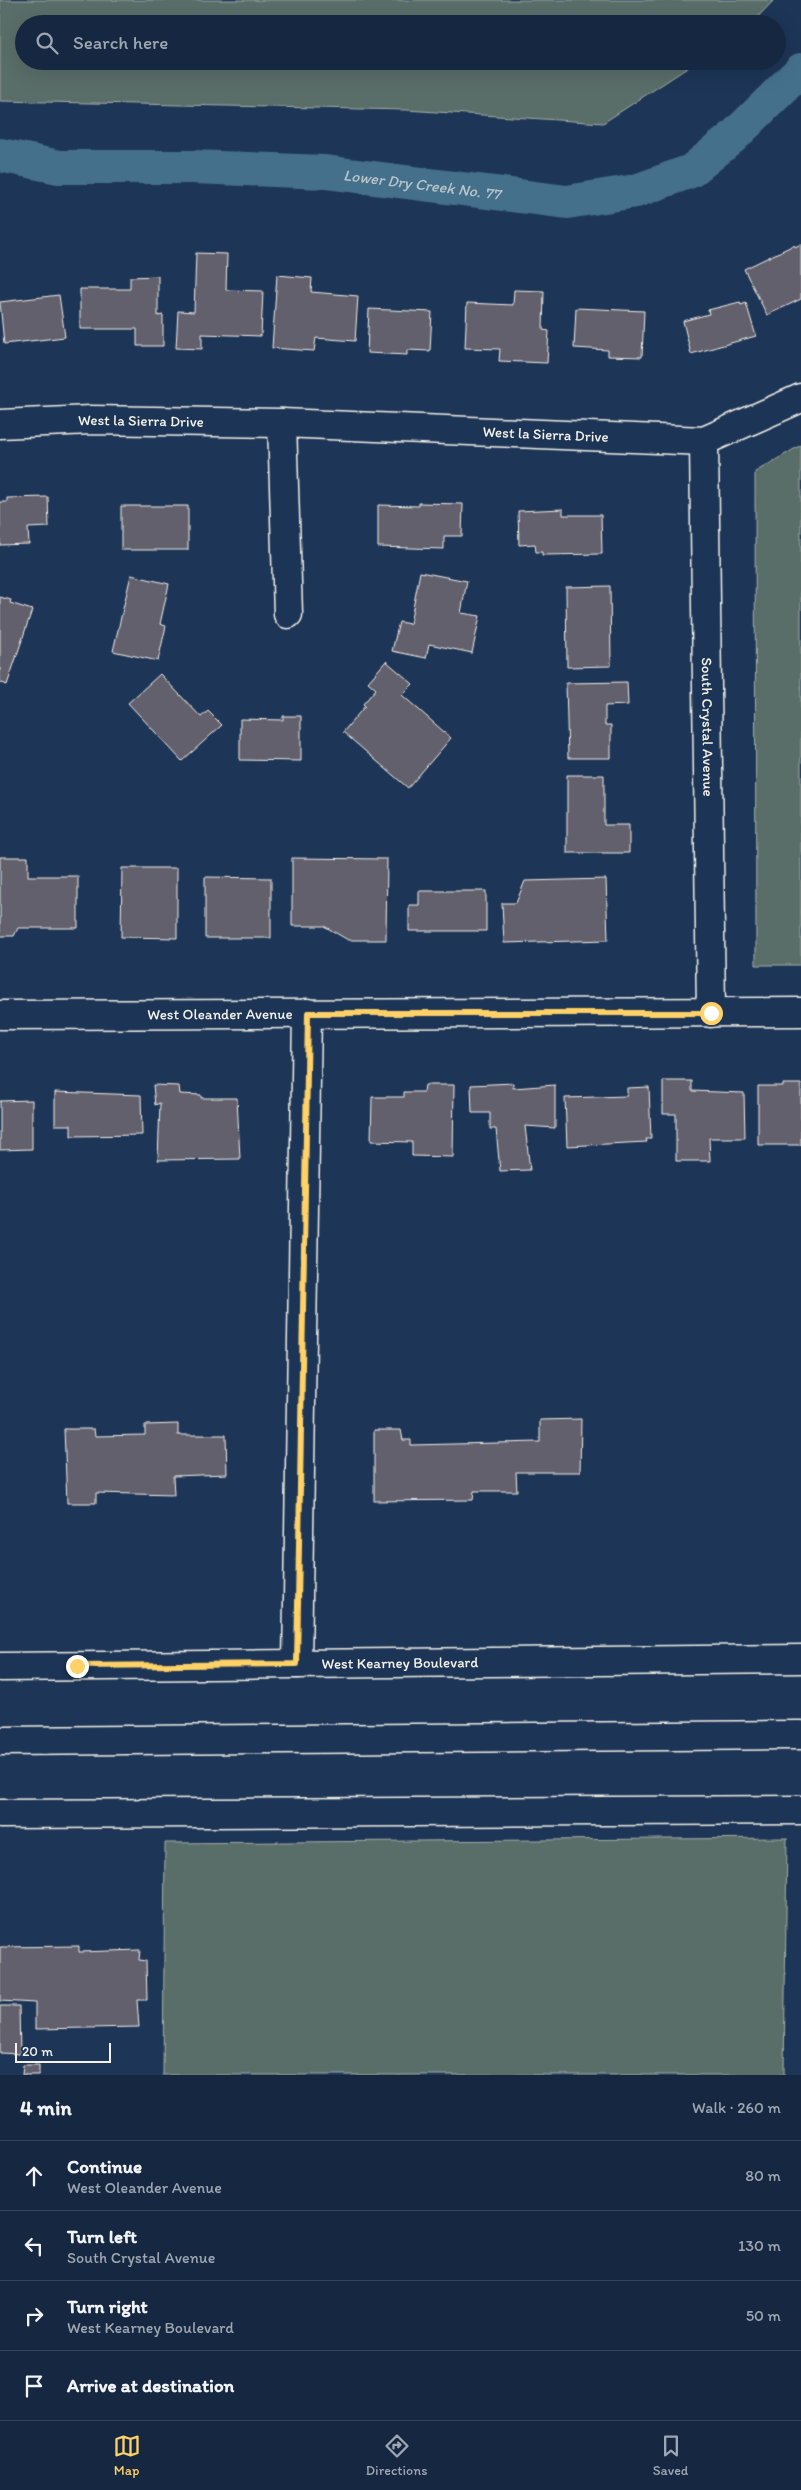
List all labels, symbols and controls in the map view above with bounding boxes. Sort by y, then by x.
search box [15,15,786,70]
icon: search [33,29,61,57]
text: Search here [73,31,168,54]
water label: Lower Dry Creek No. 77 [342,165,504,203]
street label: West la Sierra Drive [78,411,204,431]
street label: West la Sierra Drive [482,423,609,446]
street label: South Crystal Avenue [698,657,717,797]
route start [700,1002,723,1025]
street label: West Oleander Avenue [147,1005,293,1023]
street label: West Kearney Boulevard [321,1653,478,1673]
route end [66,1655,89,1678]
scale bar [15,2040,111,2063]
text: 20 m [22,2043,53,2060]
text: 4 min [20,2095,72,2120]
text: Walk · 260 m [692,2098,781,2117]
text: Continue [67,2155,142,2178]
icon: ahead [20,2162,48,2190]
text: 80 m [745,2166,781,2185]
text: West Oleander Avenue [67,2178,222,2197]
text: Turn left [67,2225,137,2248]
icon: left [20,2232,48,2260]
text: 130 m [738,2236,781,2255]
text: South Crystal Avenue [67,2248,215,2267]
text: Turn right [67,2295,148,2318]
icon: right [20,2302,48,2330]
text: 50 m [746,2306,781,2325]
text: West Kearney Boulevard [67,2318,234,2337]
icon: arrive [20,2372,48,2400]
text: Arrive at destination [67,2374,234,2397]
tab: Map [113,2432,141,2479]
tab: Directions [366,2432,427,2479]
tab: Saved [653,2432,688,2479]

